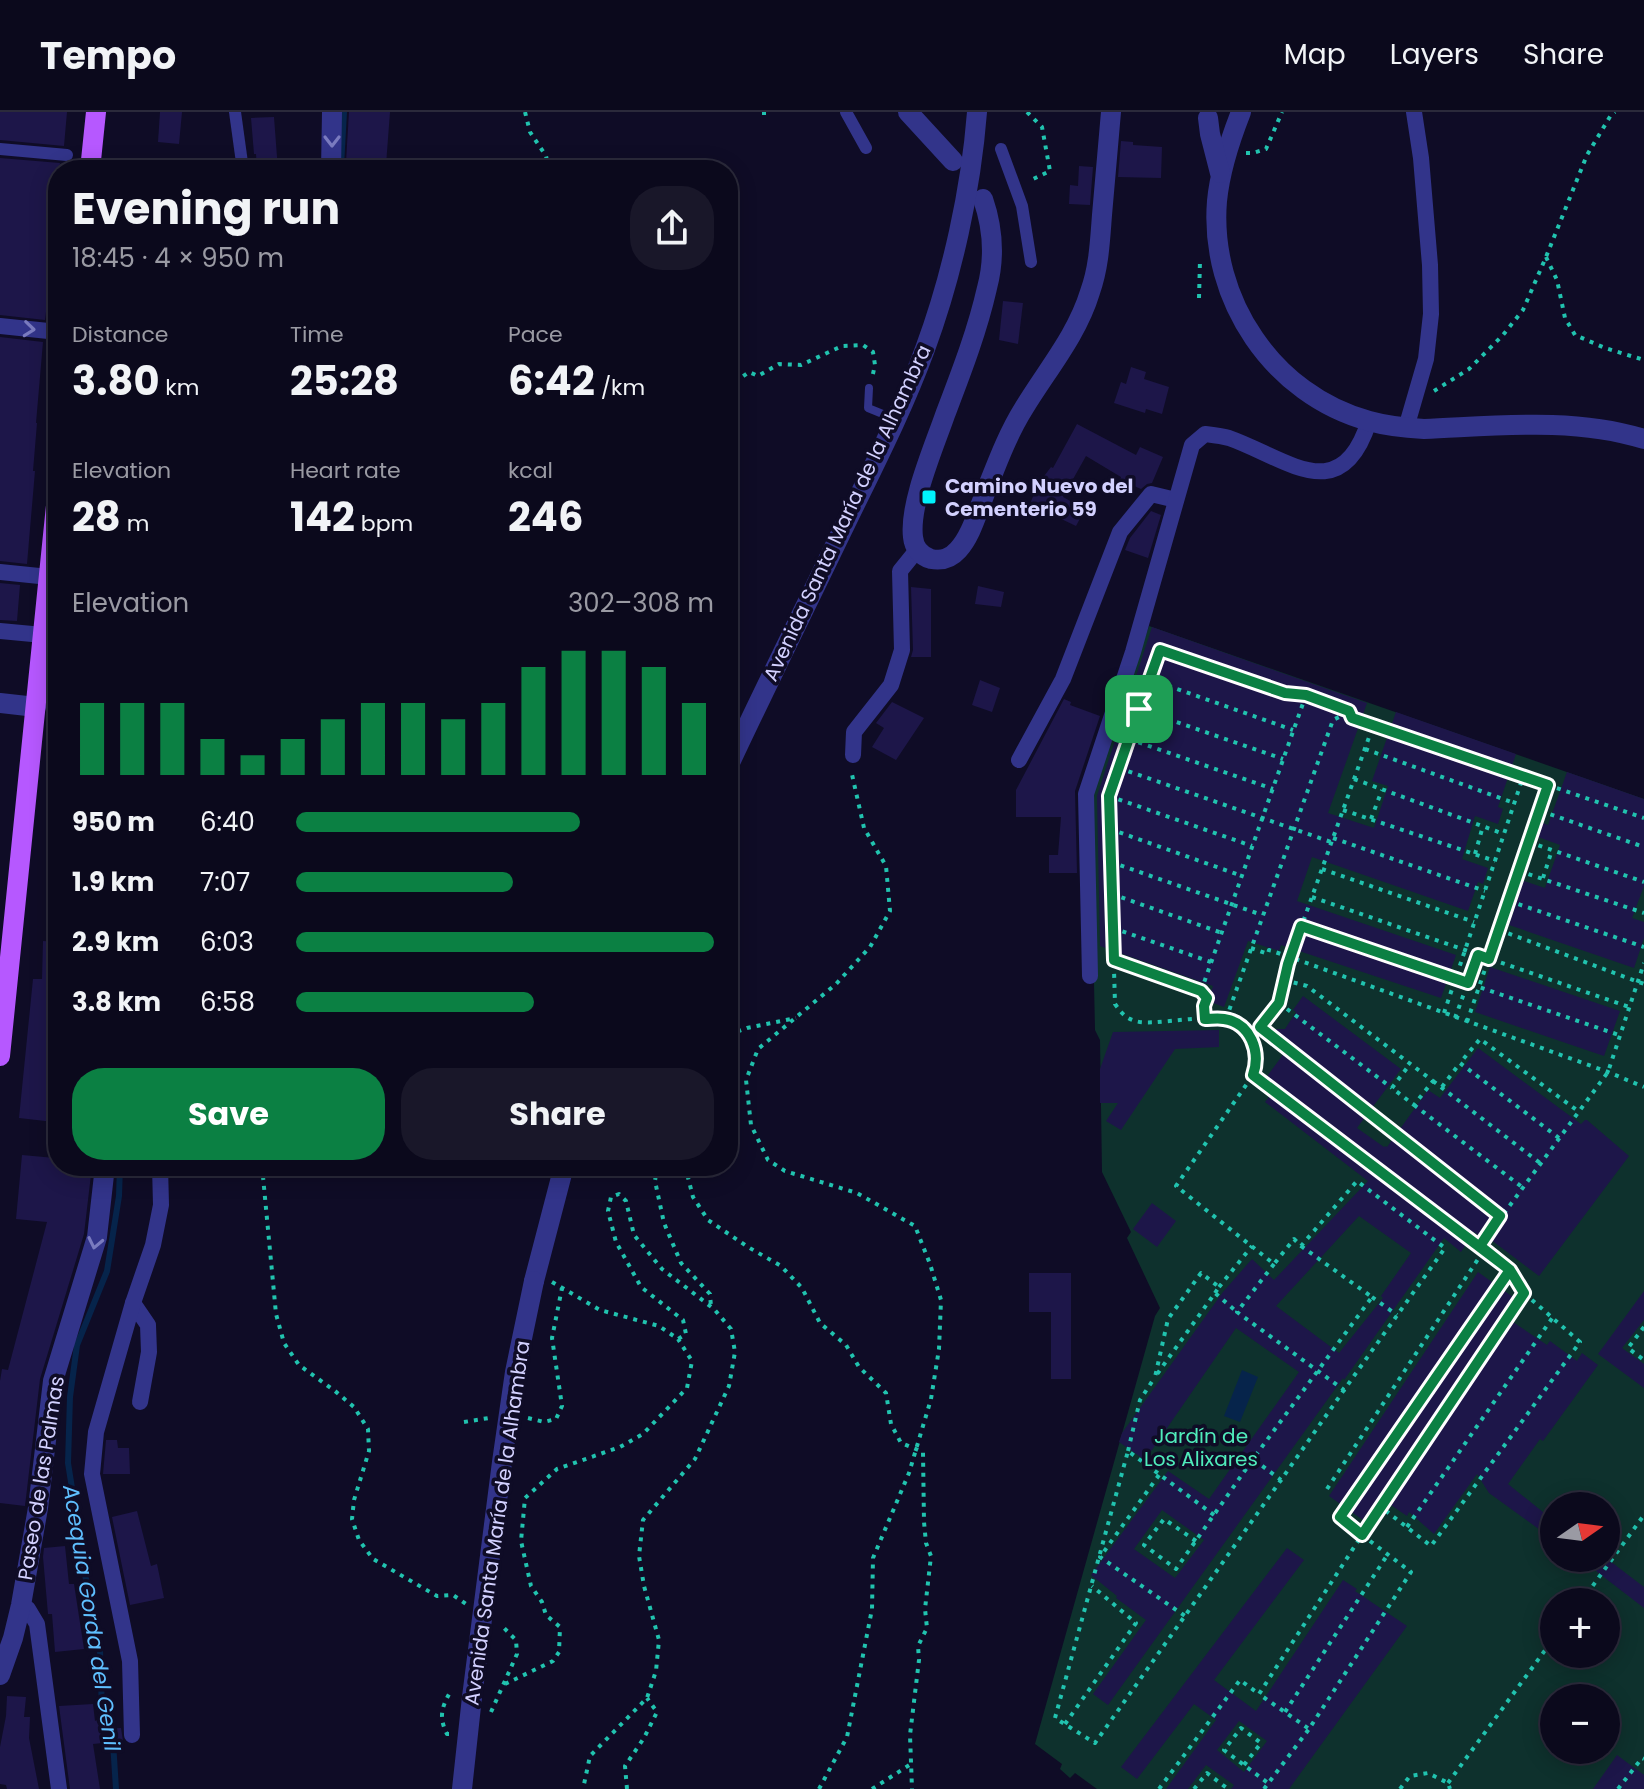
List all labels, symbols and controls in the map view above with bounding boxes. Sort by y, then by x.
text: Tempo [40,29,176,82]
text: Map [1284,35,1346,74]
text: Layers [1390,35,1479,74]
text: Share [1523,35,1604,74]
one-way arrow [323,135,340,148]
text: Evening run [72,178,340,239]
button: share [630,186,714,270]
text: 18:45 · 4 × 950 m [72,240,284,276]
text: Distance [72,319,168,350]
text: Time [290,319,344,350]
text: Pace [508,319,563,350]
one-way arrow [23,320,36,337]
street label: Avenida Santa María de la Alhambra [756,340,938,686]
text: 3.80 [72,353,159,409]
text: 25:28 [290,353,399,409]
text: 6:42 [508,353,595,409]
text: km [159,372,199,403]
text: /km [595,372,645,403]
text: Elevation [72,455,171,486]
text: Heart rate [290,455,401,486]
text: kcal [508,455,553,486]
place label: Camino Nuevo del Cementerio 59 [945,472,1134,523]
marker: Camino Nuevo del Cementerio 59 [920,488,938,506]
text: 28 [72,489,121,545]
text: 142 [290,489,355,545]
text: 246 [508,489,583,545]
text: m [121,508,149,539]
text: bpm [355,508,413,539]
text: Elevation [72,585,189,621]
text: 302–308 m [568,585,714,621]
pin [1105,675,1173,743]
icon: arrive [1117,687,1161,731]
text: 950 m [72,804,155,840]
text: 6:40 [200,804,255,840]
text: 1.9 km [72,864,154,900]
text: 7:07 [200,864,250,900]
text: 2.9 km [72,924,159,960]
text: 6:03 [200,924,254,960]
text: 3.8 km [72,984,161,1020]
text: 6:58 [200,984,255,1020]
button: Save [72,1068,385,1160]
button: Share [401,1068,714,1160]
one-way arrow [87,1236,104,1250]
street label: Avenida Santa María de la Alhambra [458,1339,536,1707]
street label: Paseo de las Palmas [11,1374,71,1582]
park label: Jardín de Los Alixares [1144,1422,1258,1473]
water label: Acequia Gorda del Genil [55,1482,128,1754]
north arrow [1540,1492,1620,1572]
map controls [1540,1492,1620,1764]
button: + [1540,1588,1620,1668]
button: − [1540,1684,1620,1764]

